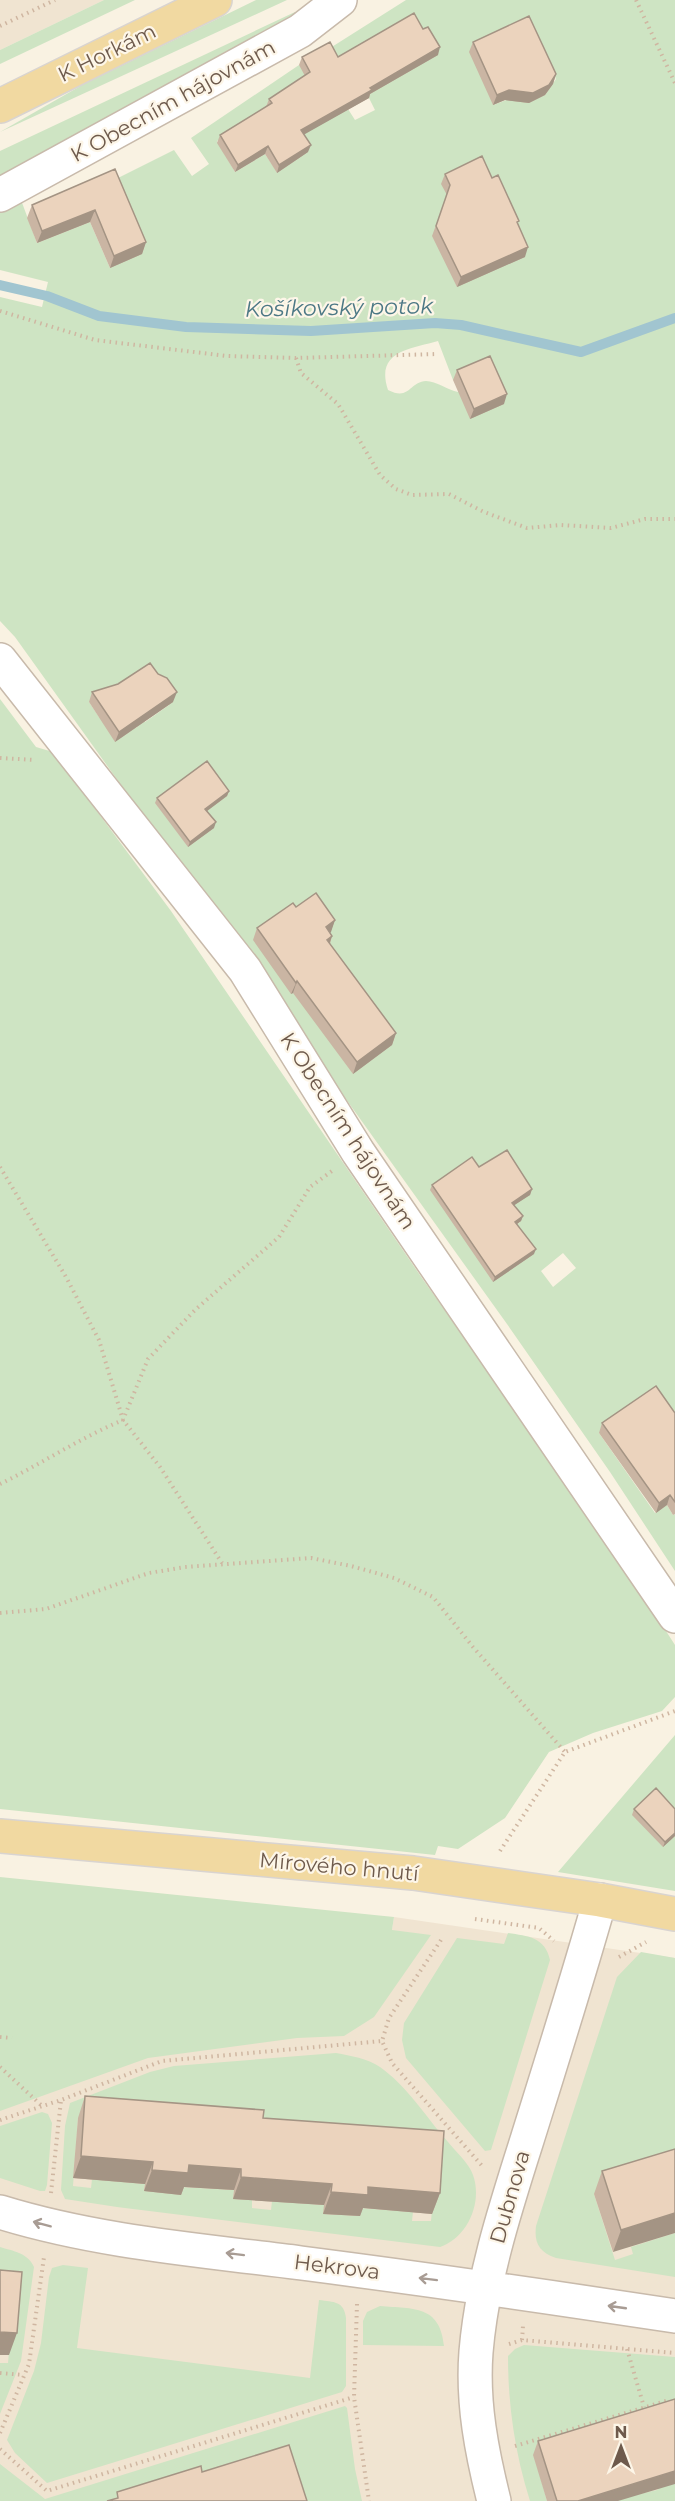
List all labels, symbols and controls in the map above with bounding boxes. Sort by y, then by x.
street label: K Horkám [54,18,160,87]
street label: K Obecním hájovnám [66,34,279,167]
water label: Košíkovský potok [245,292,434,323]
street label: K Obecním hájovnám [275,1028,422,1234]
street label: Mírového hnutí [258,1847,421,1886]
street label: Dubnova [484,2147,535,2247]
one-way arrow [33,2218,52,2230]
one-way arrow [225,2249,245,2260]
street label: Hekrova [293,2249,382,2284]
one-way arrow [419,2274,439,2285]
one-way arrow [608,2302,628,2313]
north arrow [591,2417,651,2477]
text: N [615,2423,627,2442]

